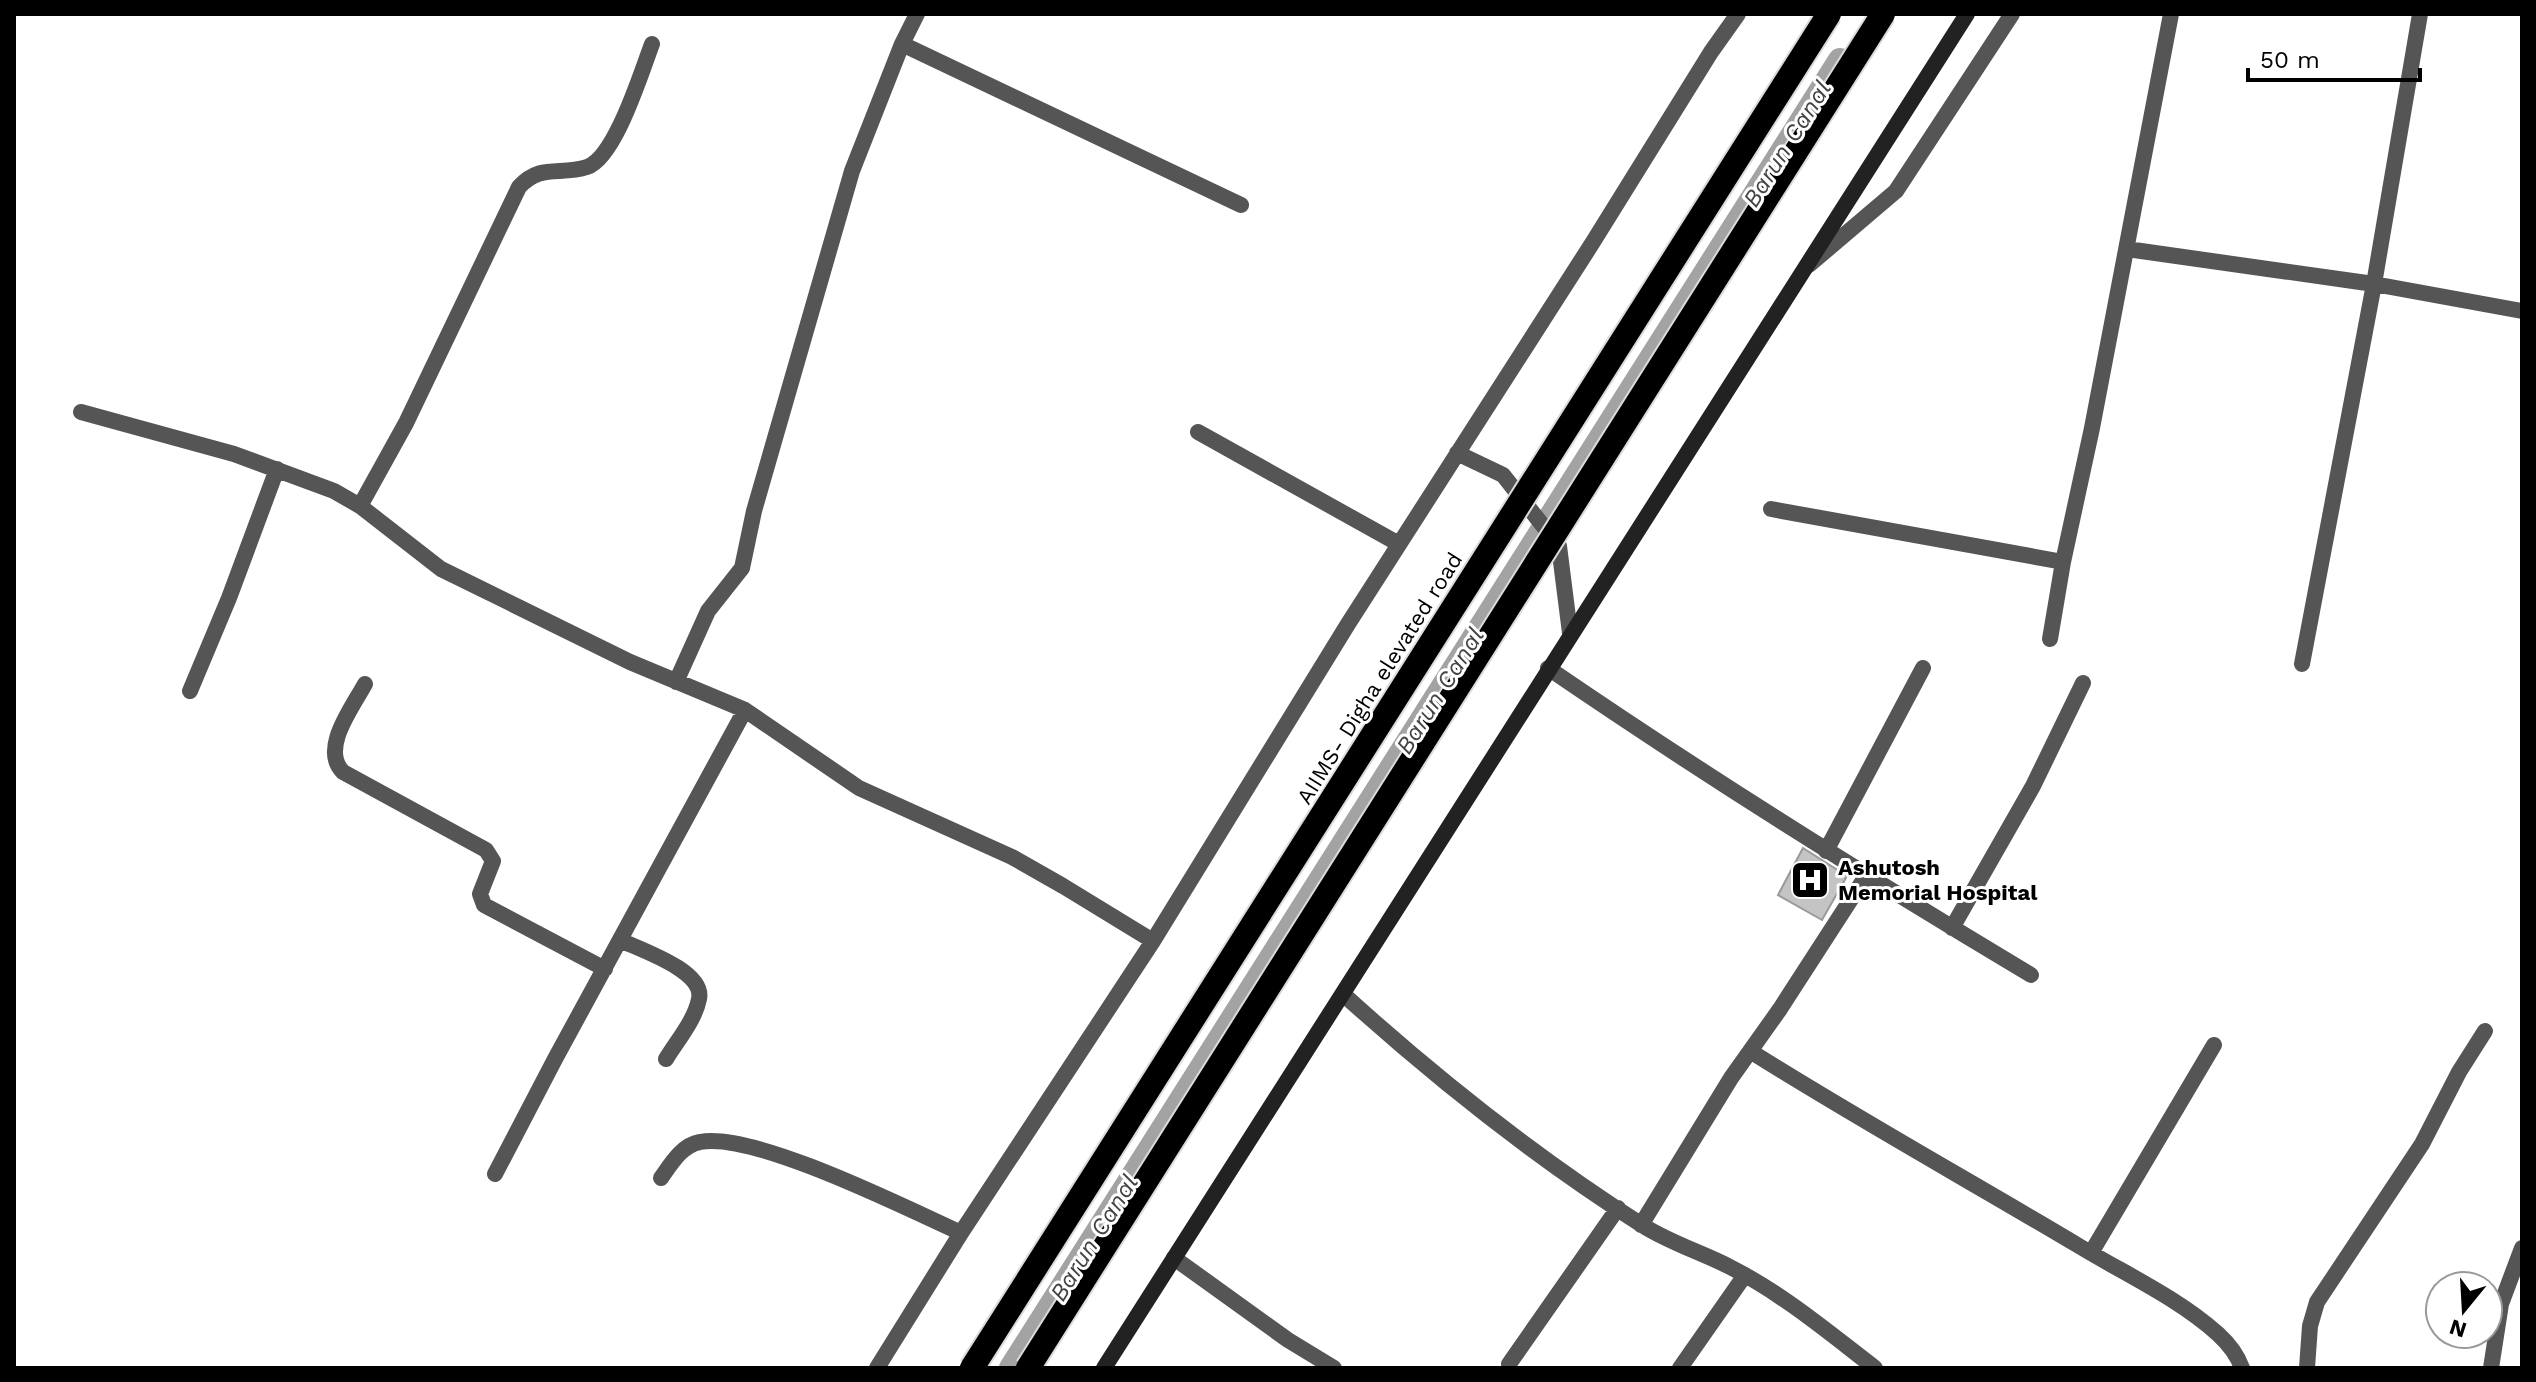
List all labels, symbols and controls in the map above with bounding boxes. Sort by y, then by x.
scale bar [2248,32,2420,82]
text: 50 m [2260,46,2320,74]
water label: Barun Canal [1737,76,1837,212]
street label: AIIMS- Digha elevated road [1292,548,1467,809]
water label: Barun Canal [1390,623,1490,759]
place label: Ashutosh Memorial Hospital [1838,855,2038,905]
hospital icon: Ashutosh Memorial Hospital [1789,859,1831,901]
water label: Barun Canal [1044,1170,1144,1306]
north arrow [2424,1270,2504,1350]
text: N [2446,1314,2470,1343]

